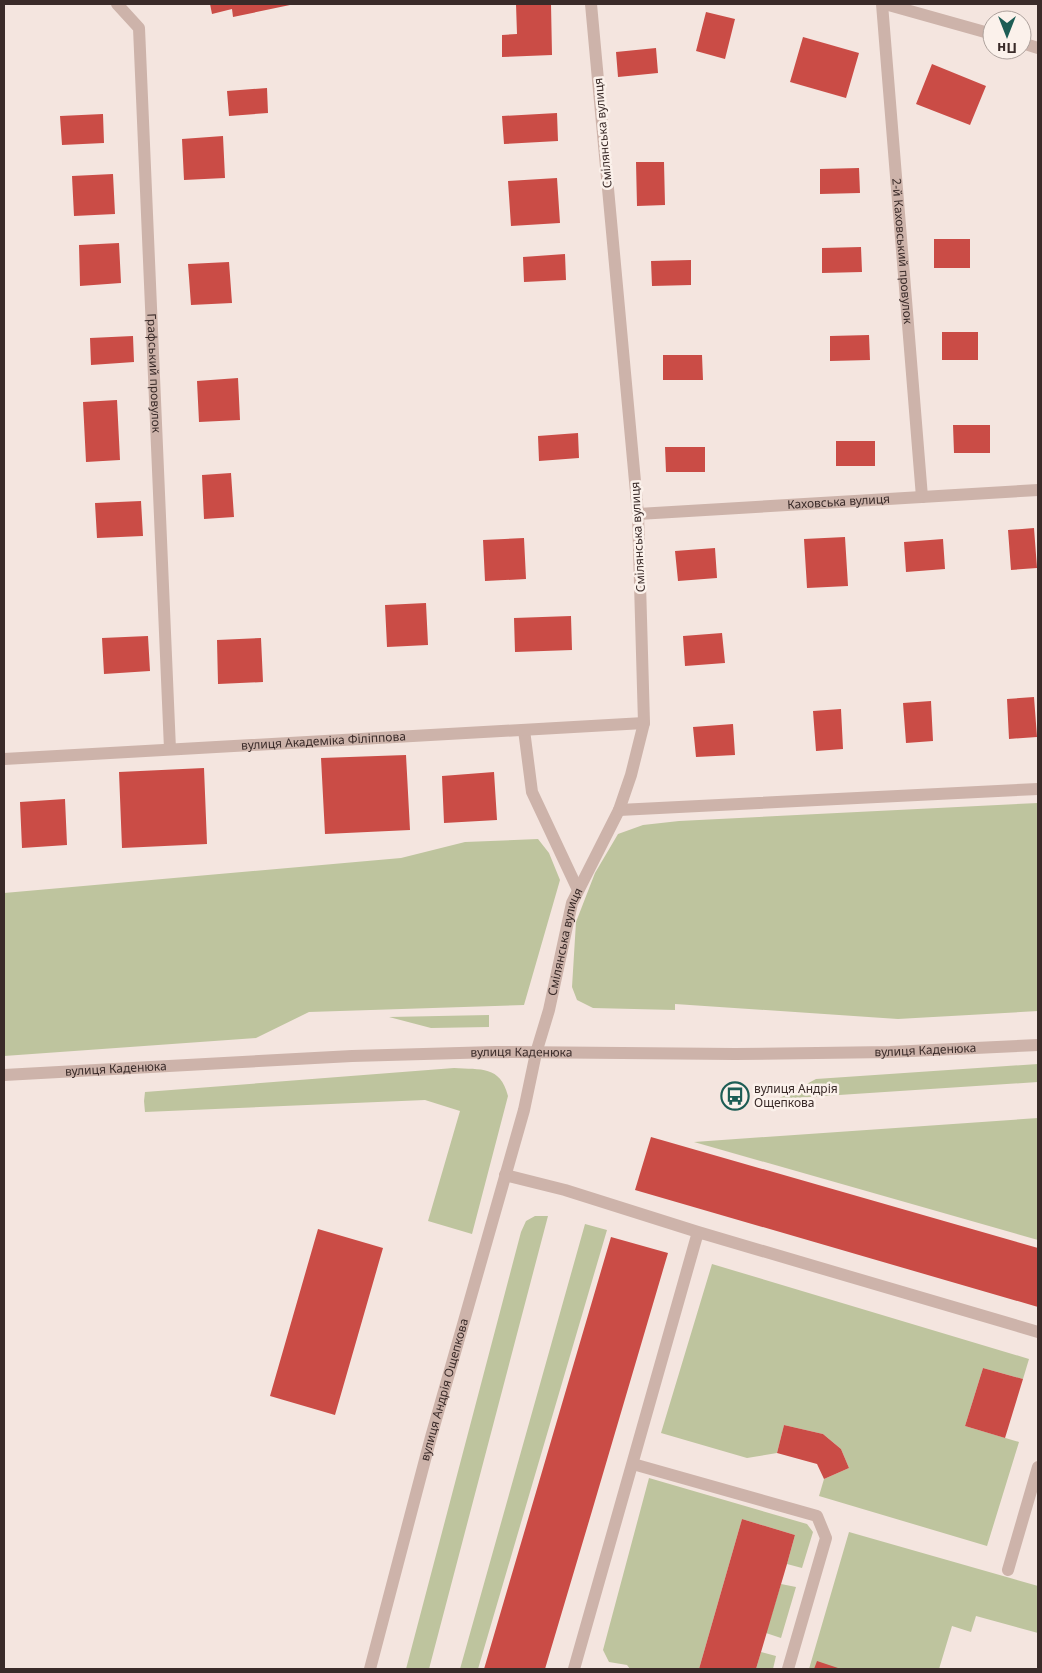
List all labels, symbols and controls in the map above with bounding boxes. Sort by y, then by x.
north arrow [982,10,1032,60]
text: Пн [997,39,1017,58]
street label: Смілянська вулиця [589,77,616,189]
street label: 2-й Каховський провулок [888,178,917,325]
street label: Графський провулок [143,313,165,434]
street label: Смілянська вулиця [626,481,649,593]
street label: Каховська вулиця [787,490,891,513]
street label: вулиця Академіка Філіппова [241,727,406,754]
street label: Смілянська вулиця [543,885,586,997]
street label: вулиця Каденюка [874,1039,977,1060]
street label: вулиця Каденюка [470,1043,572,1061]
street label: вулиця Каденюка [64,1057,167,1080]
place label: вулиця Андрія Ощепкова [754,1080,838,1111]
bus stop icon: вулиця Андрія Ощепкова [720,1081,750,1111]
street label: вулиця Андрія Ощепкова [416,1316,472,1463]

